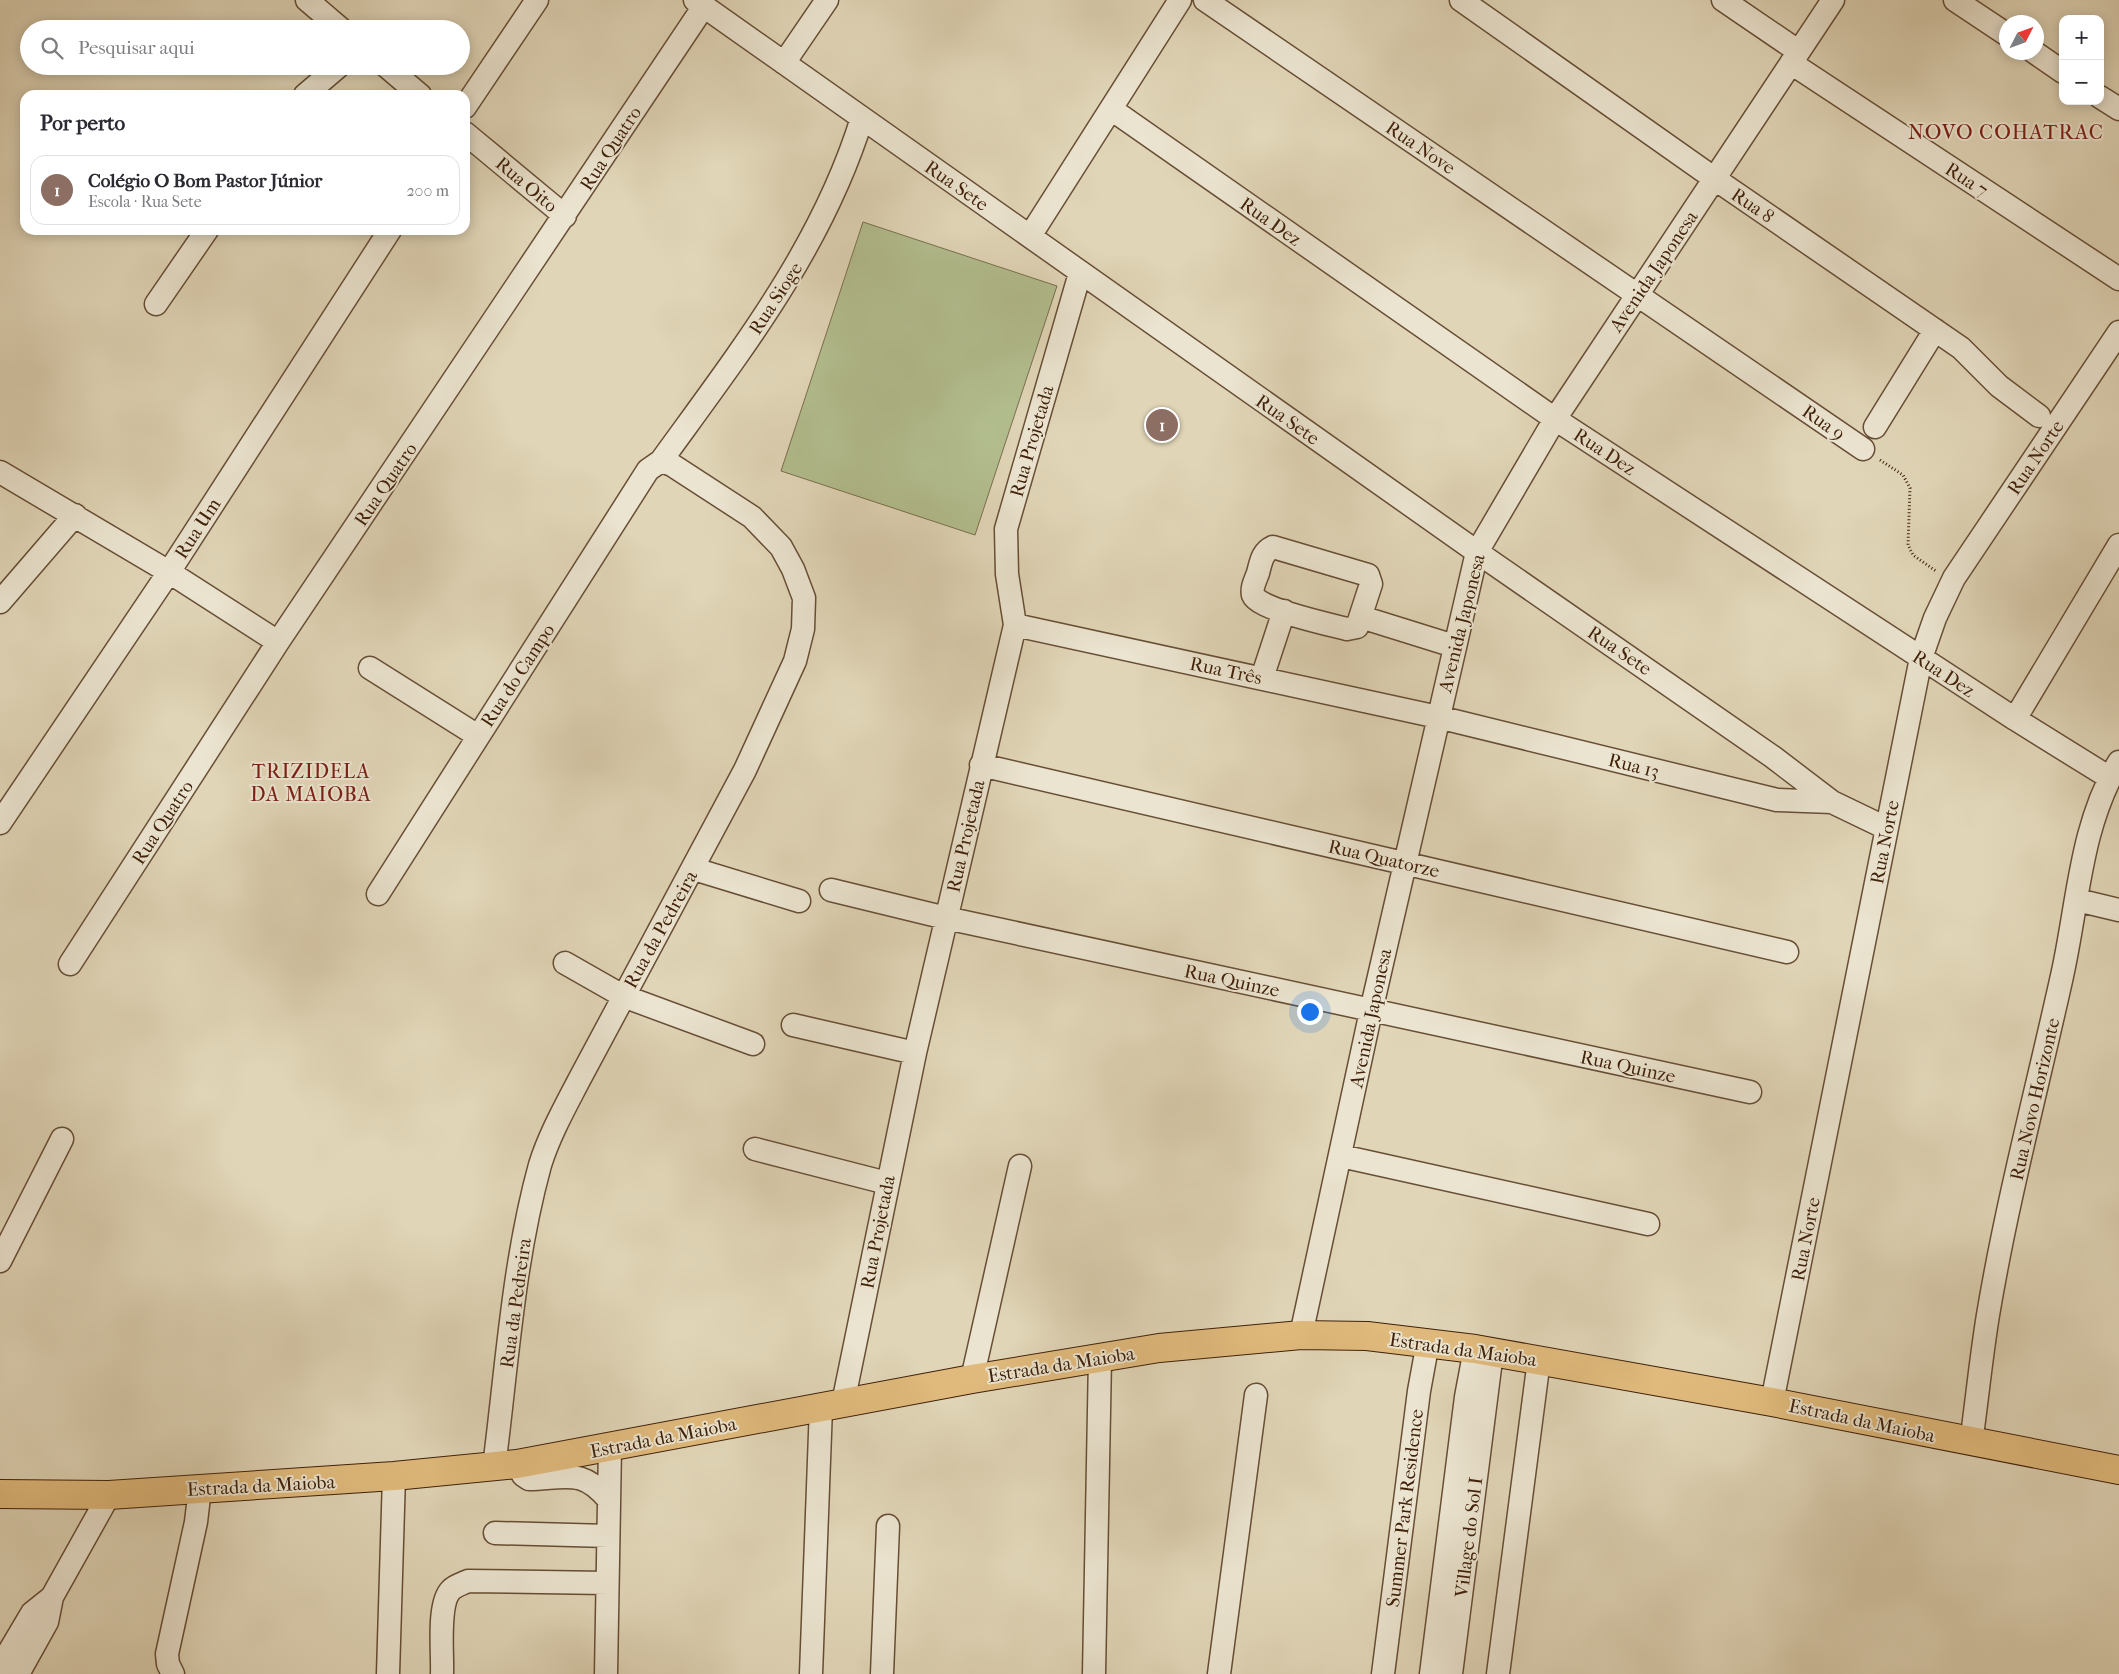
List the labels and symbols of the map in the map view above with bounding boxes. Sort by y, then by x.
north arrow [1999,15,2044,60]
street label: Rua Quatro [576,102,646,195]
street label: Rua Nove [1382,117,1459,179]
district label: NOVO COHATRAC [1908,120,2104,144]
street label: Rua Oito [491,153,562,217]
street label: Rua Sete [920,156,992,216]
street label: Rua 7 [1941,158,1992,202]
street label: Rua 8 [1727,184,1778,228]
street label: Rua Dez [1236,193,1305,251]
street label: Avenida Japonesa [1605,207,1703,337]
street label: Rua Sioge [744,258,807,339]
street label: Rua Projetada [1006,383,1058,500]
street label: Rua Sete [1251,390,1323,450]
street label: Rua 9 [1798,400,1849,445]
pin: 1 [1146,406,1178,444]
street label: Rua Norte [2003,416,2069,499]
street label: Rua Dez [1569,424,1640,480]
street label: Rua Quatro [350,438,422,530]
street label: Rua Um [170,494,226,563]
street label: Avenida Japonesa [1434,552,1490,696]
street label: Rua do Campo [476,620,560,731]
street label: Rua Sete [1583,621,1656,680]
street label: Rua Dez [1908,646,1979,702]
street label: Rua Três [1188,653,1264,689]
street label: Rua 13 [1606,749,1661,783]
district label: TRIZIDELA DA MAIOBA [250,760,372,806]
street label: Rua Quatro [128,776,198,869]
street label: Rua Projetada [942,778,990,895]
street label: Rua Norte [1866,798,1904,886]
street label: Rua Quatorze [1326,835,1442,882]
street label: Rua da Pedreira [620,867,702,992]
street label: Avenida Japonesa [1345,946,1397,1091]
street label: Rua Quinze [1182,960,1281,1002]
your location [1297,999,1323,1025]
street label: Rua Novo Horizonte [2006,1016,2064,1183]
street label: Rua Quinze [1578,1046,1677,1088]
street label: Rua Projetada [856,1173,900,1291]
street label: Rua Norte [1787,1195,1825,1283]
street label: Rua da Pedreira [496,1237,536,1369]
street label: Estrada da Maioba [1388,1329,1538,1371]
street label: Estrada da Maioba [986,1342,1136,1387]
street label: Estrada da Maioba [1787,1395,1937,1447]
street label: Summer Park Residence [1382,1408,1428,1608]
street label: Estrada da Maioba [588,1413,738,1463]
street label: Estrada da Maioba [186,1471,336,1501]
street label: Village do Sol I [1451,1476,1487,1599]

